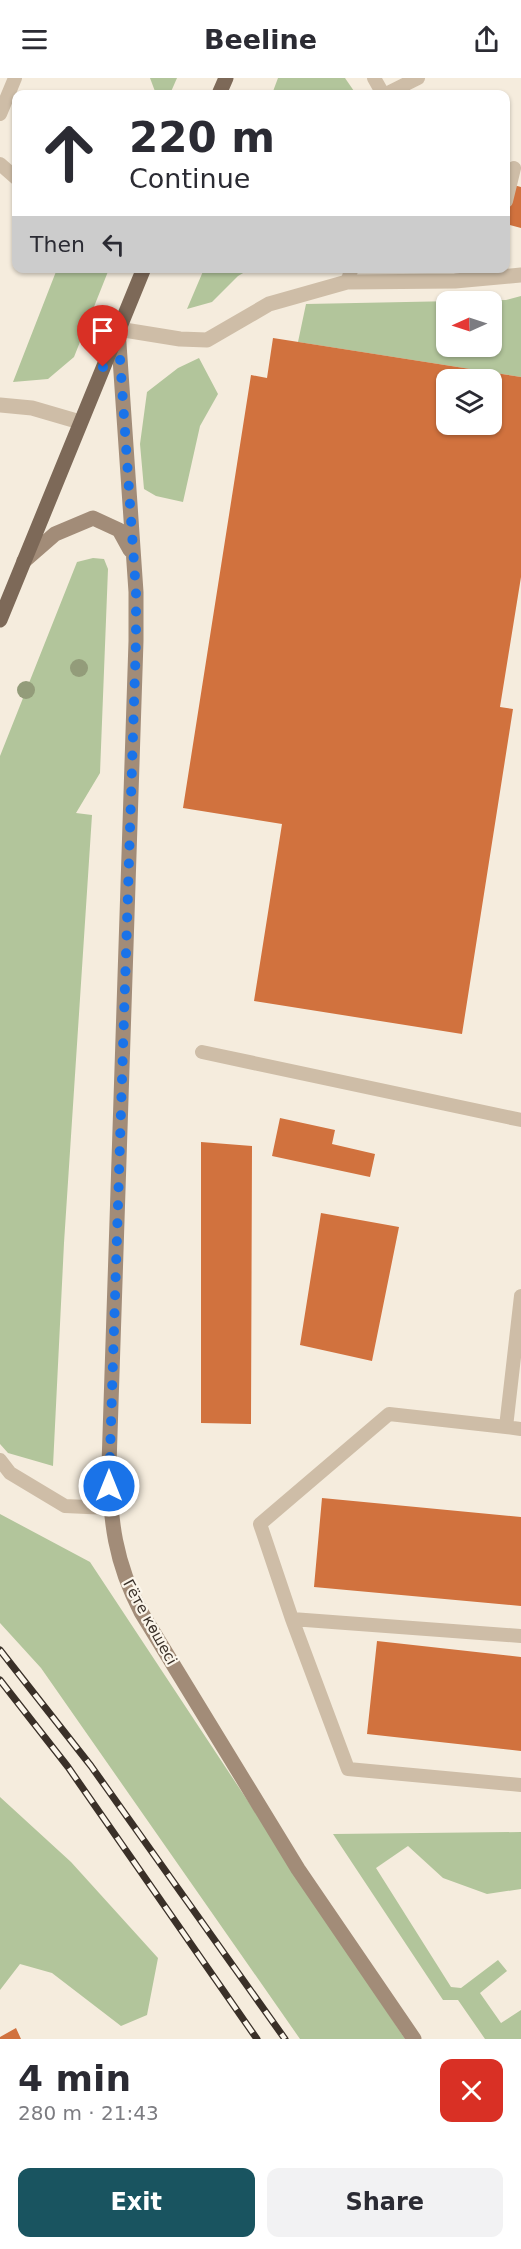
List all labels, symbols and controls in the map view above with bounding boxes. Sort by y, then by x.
icon: menu [18,23,51,56]
icon: share [470,23,503,56]
text: Beeline [204,24,317,55]
text: 220 m [129,113,275,162]
icon: ahead [30,114,108,192]
text: Continue [129,163,250,194]
icon: left [97,228,130,261]
text: Then [30,232,85,257]
north arrow [436,291,502,357]
map controls [436,291,502,435]
pin [77,305,128,367]
icon: arrive [86,314,119,347]
button: layers [436,369,502,435]
position arrow [77,1454,141,1518]
street label: Гёте көшесі [119,1576,181,1668]
text: 4 min [18,2058,131,2099]
button: close [440,2059,503,2122]
text: 280 m · 21:43 [18,2101,159,2125]
button: Exit [18,2168,255,2237]
button: Share [267,2168,503,2237]

